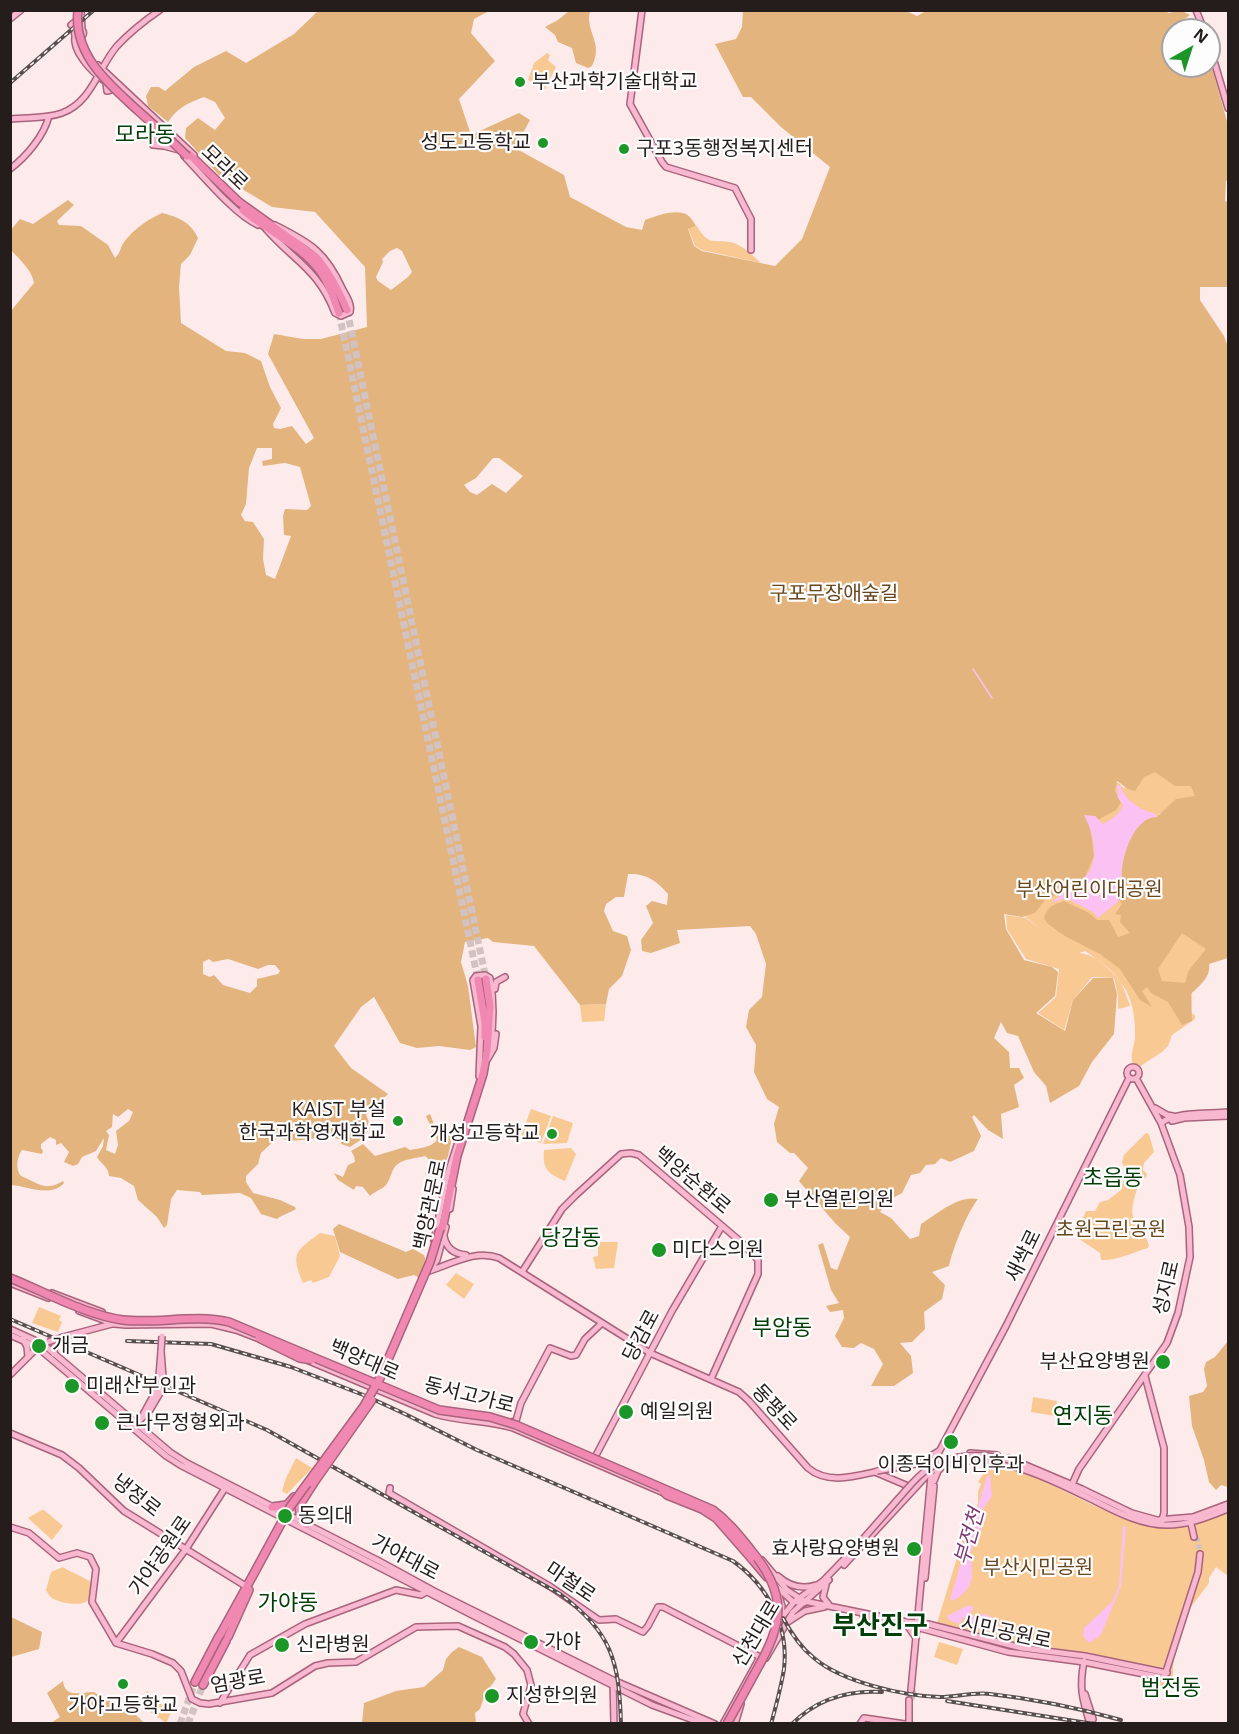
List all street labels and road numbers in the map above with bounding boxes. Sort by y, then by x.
street label: 모라로 [196,140,252,196]
street label: 백양순환로 [649,1142,735,1220]
street label: 백양관문로 [410,1158,452,1252]
street label: 새싹로 [1001,1226,1047,1286]
street label: 성지로 [1149,1258,1185,1318]
street label: 당감로 [618,1306,666,1366]
street label: 백양대로 [325,1336,403,1386]
street label: 동서고가로 [421,1373,517,1419]
street label: 동평로 [746,1380,802,1436]
street label: 냉정로 [107,1470,165,1522]
street label: 가야공원로 [125,1511,197,1601]
street label: 가야대로 [367,1530,443,1586]
street label: 마철로 [540,1558,600,1608]
street label: 신천대로 [728,1596,786,1672]
street label: 시민공원로 [959,1612,1053,1654]
street label: 엄광로 [209,1665,267,1699]

